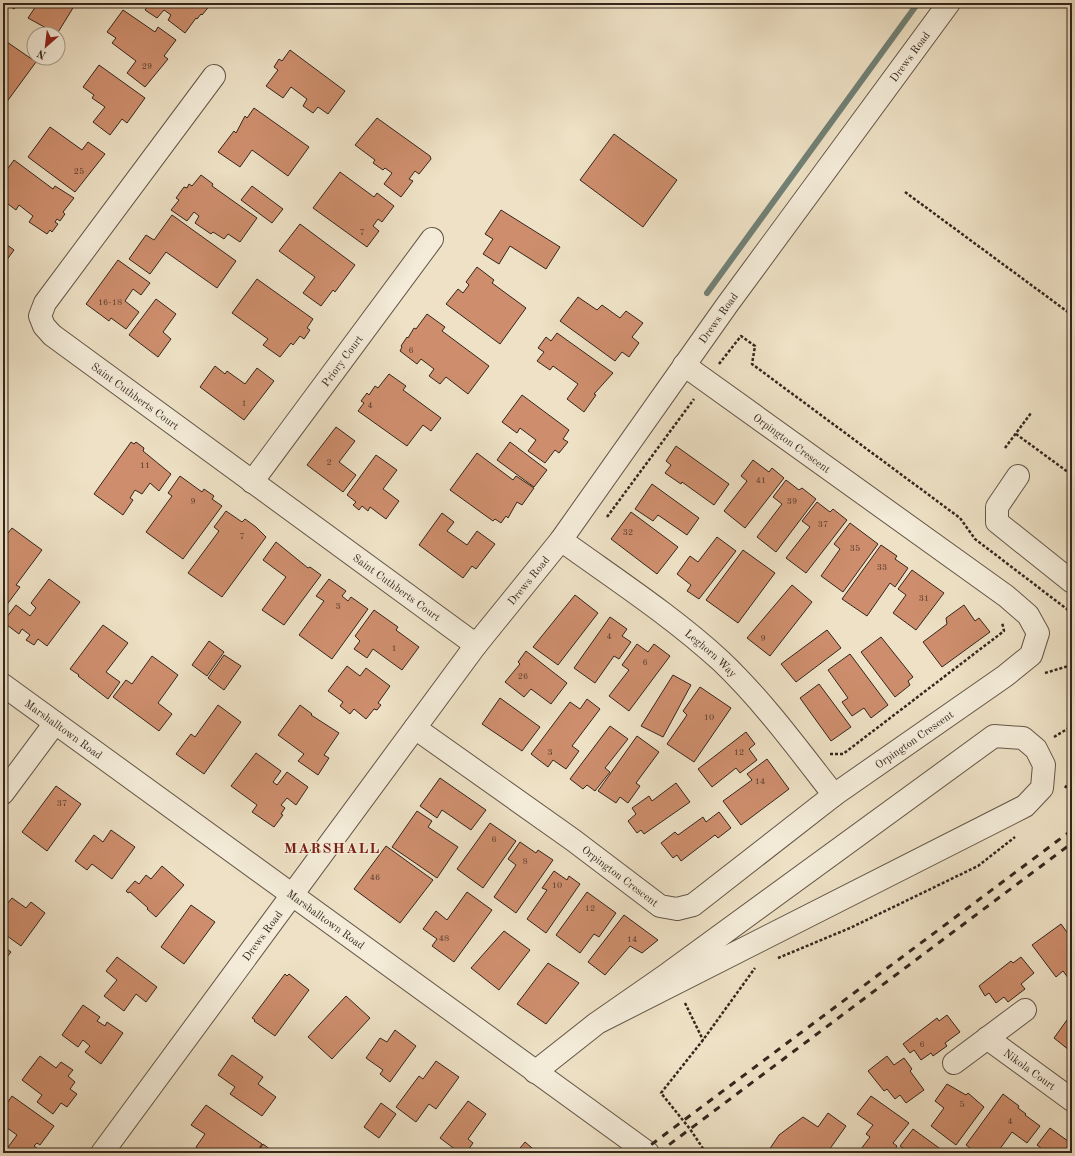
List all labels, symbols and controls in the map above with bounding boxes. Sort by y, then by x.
north arrow [26,26,66,66]
street label: Drews Road [889,30,933,85]
text: N [35,46,48,60]
house number: 29 [142,62,152,71]
house number: 25 [74,167,84,176]
house number: 7 [359,228,365,237]
street label: Drews Road [698,291,741,346]
house number: 16-18 [98,298,122,307]
street label: Priory Court [321,334,366,389]
house number: 6 [408,346,414,355]
street label: Saint Cuthberts Court [89,362,180,433]
house number: 1 [241,399,247,408]
house number: 4 [367,401,373,410]
street label: Orpington Crescent [750,413,832,476]
house number: 2 [326,458,332,467]
house number: 11 [140,461,150,470]
house number: 41 [756,476,766,485]
house number: 9 [190,497,196,506]
house number: 39 [787,497,797,506]
house number: 37 [818,520,828,529]
house number: 32 [623,528,633,537]
house number: 7 [239,532,245,541]
house number: 35 [850,544,860,553]
street label: Saint Cuthberts Court [350,553,442,624]
street label: Drews Road [507,555,553,608]
house number: 33 [877,563,887,572]
house number: 31 [919,594,929,603]
house number: 3 [335,602,341,611]
street label: Leghorn Way [682,628,738,680]
house number: 4 [606,632,612,641]
house number: 9 [760,634,766,643]
house number: 1 [391,644,397,653]
house number: 6 [642,658,648,667]
house number: 26 [518,672,528,681]
street label: Marshalltown Road [22,699,104,762]
street label: Orpington Crescent [874,709,956,771]
house number: 10 [704,713,714,722]
house number: 3 [547,748,553,757]
house number: 12 [734,748,744,757]
house number: 14 [755,777,765,786]
house number: 37 [57,799,67,808]
house number: 6 [491,835,497,844]
district label: MARSHALL [284,842,380,857]
street label: Orpington Crescent [579,845,660,910]
house number: 8 [522,857,528,866]
house number: 46 [370,873,380,882]
house number: 10 [552,881,562,890]
street label: Marshalltown Road [284,889,366,952]
house number: 12 [585,904,595,913]
street label: Drews Road [241,909,285,964]
house number: 48 [439,934,449,943]
house number: 14 [627,935,637,944]
house number: 6 [919,1040,925,1049]
street label: Nikola Court [1001,1048,1057,1093]
house number: 5 [959,1100,965,1109]
house number: 4 [1007,1117,1013,1126]

